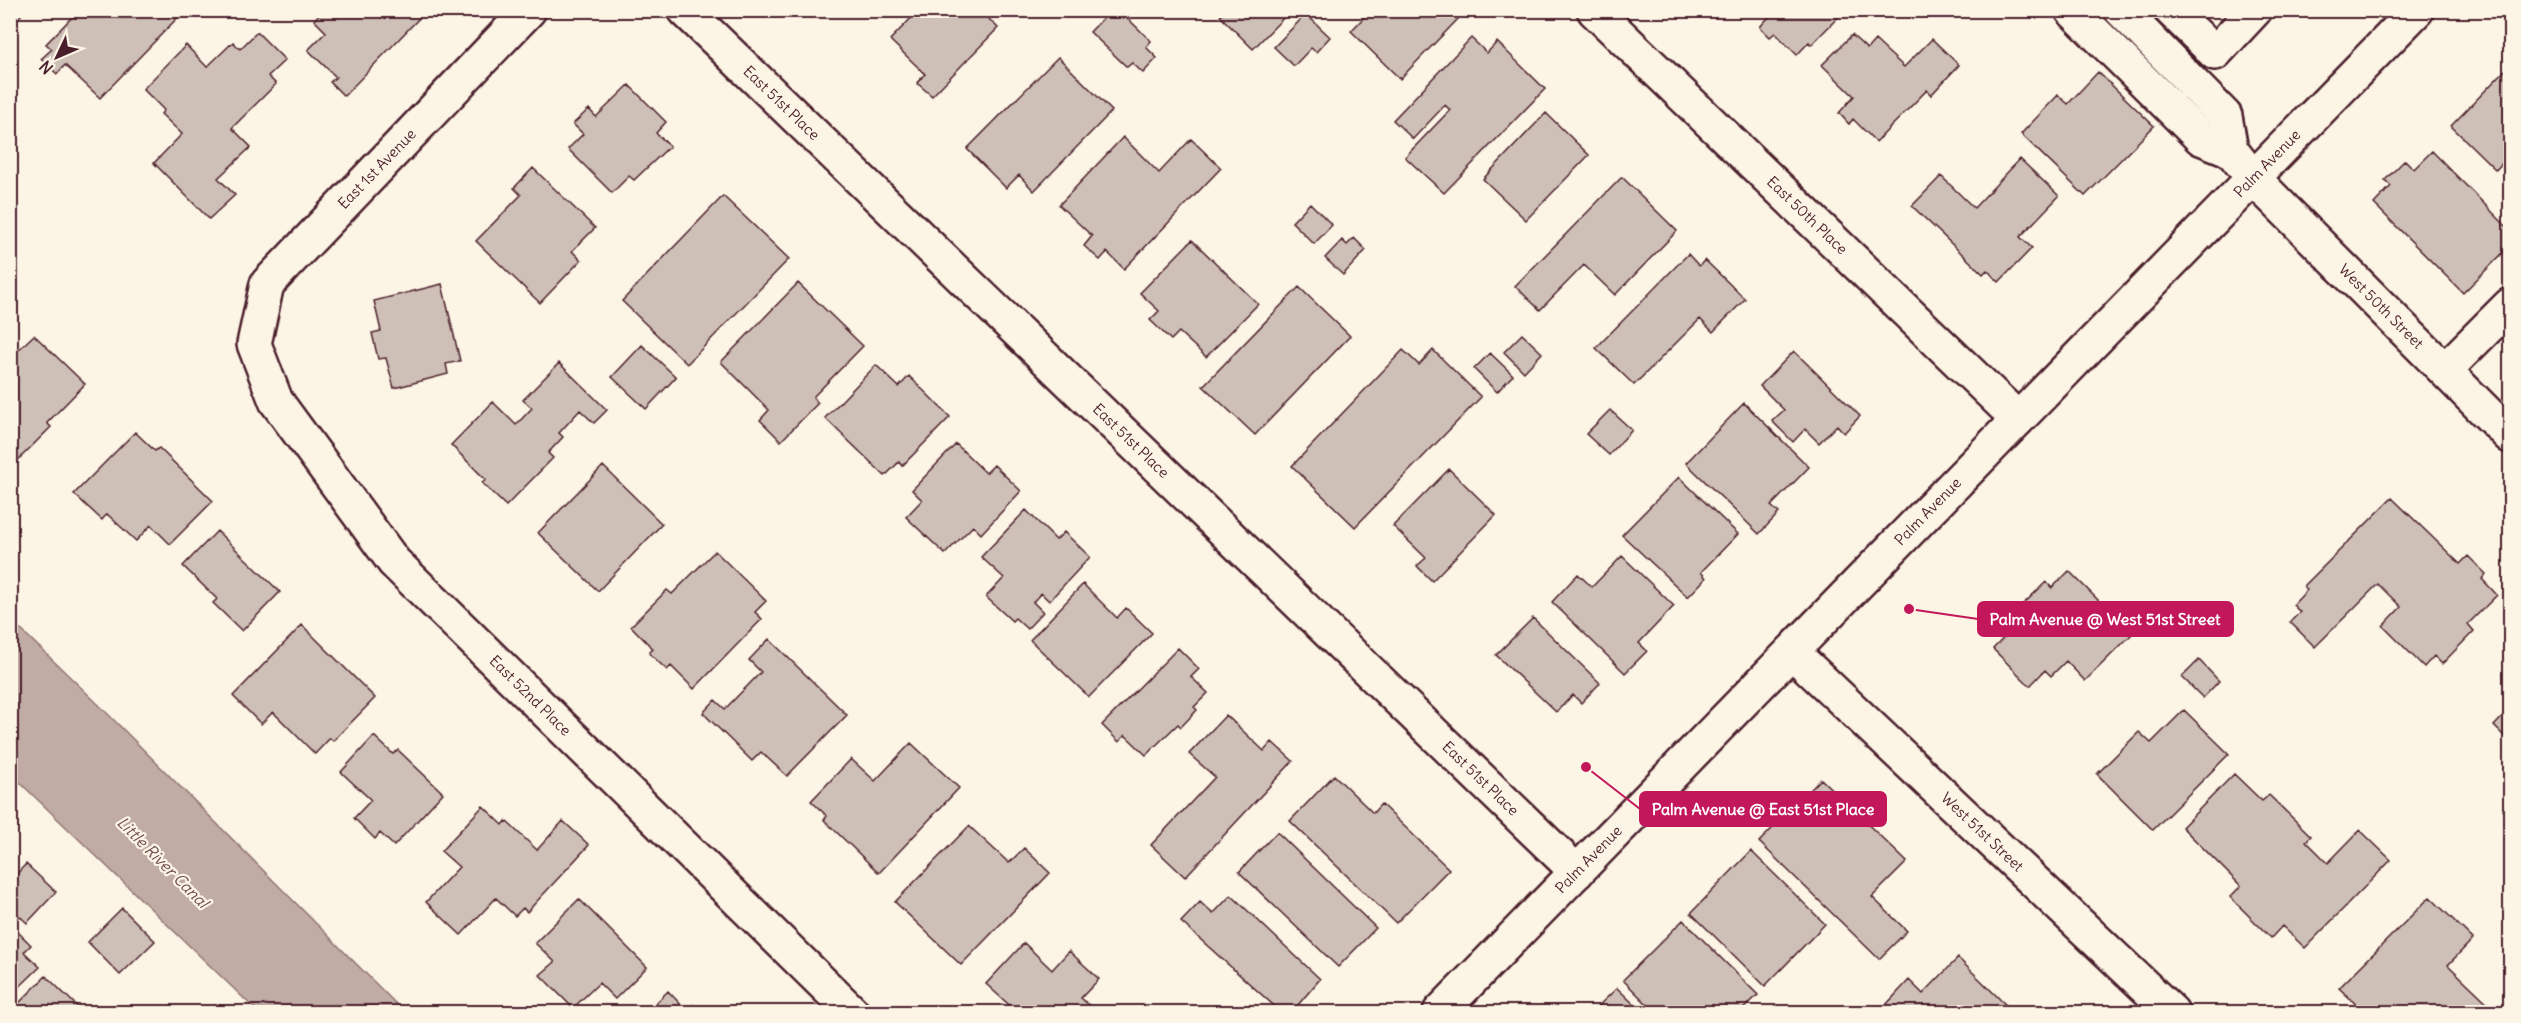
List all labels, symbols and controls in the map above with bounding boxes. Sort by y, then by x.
north arrow [27,27,87,87]
text: N [35,56,57,78]
street label: East 51st Place [739,61,824,144]
street label: East 1st Avenue [334,125,420,213]
street label: Palm Avenue [2230,125,2304,201]
street label: East 50th Place [1763,172,1852,258]
street label: West 50th Street [2335,260,2428,353]
street label: East 51st Place [1089,399,1173,482]
street label: Palm Avenue [1890,473,1965,549]
callout: Palm Avenue @ West 51st Street [1978,602,2233,636]
text: Palm Avenue @ West 51st Street [1990,609,2221,630]
street label: East 52nd Place [486,651,575,740]
street label: East 51st Place [1438,737,1523,819]
street label: West 51st Street [1937,788,2028,875]
callout: Palm Avenue @ East 51st Place [1640,792,1886,826]
text: Palm Avenue @ East 51st Place [1652,799,1875,820]
water label: Little River Canal [113,812,215,914]
street label: Palm Avenue [1551,821,1626,897]

